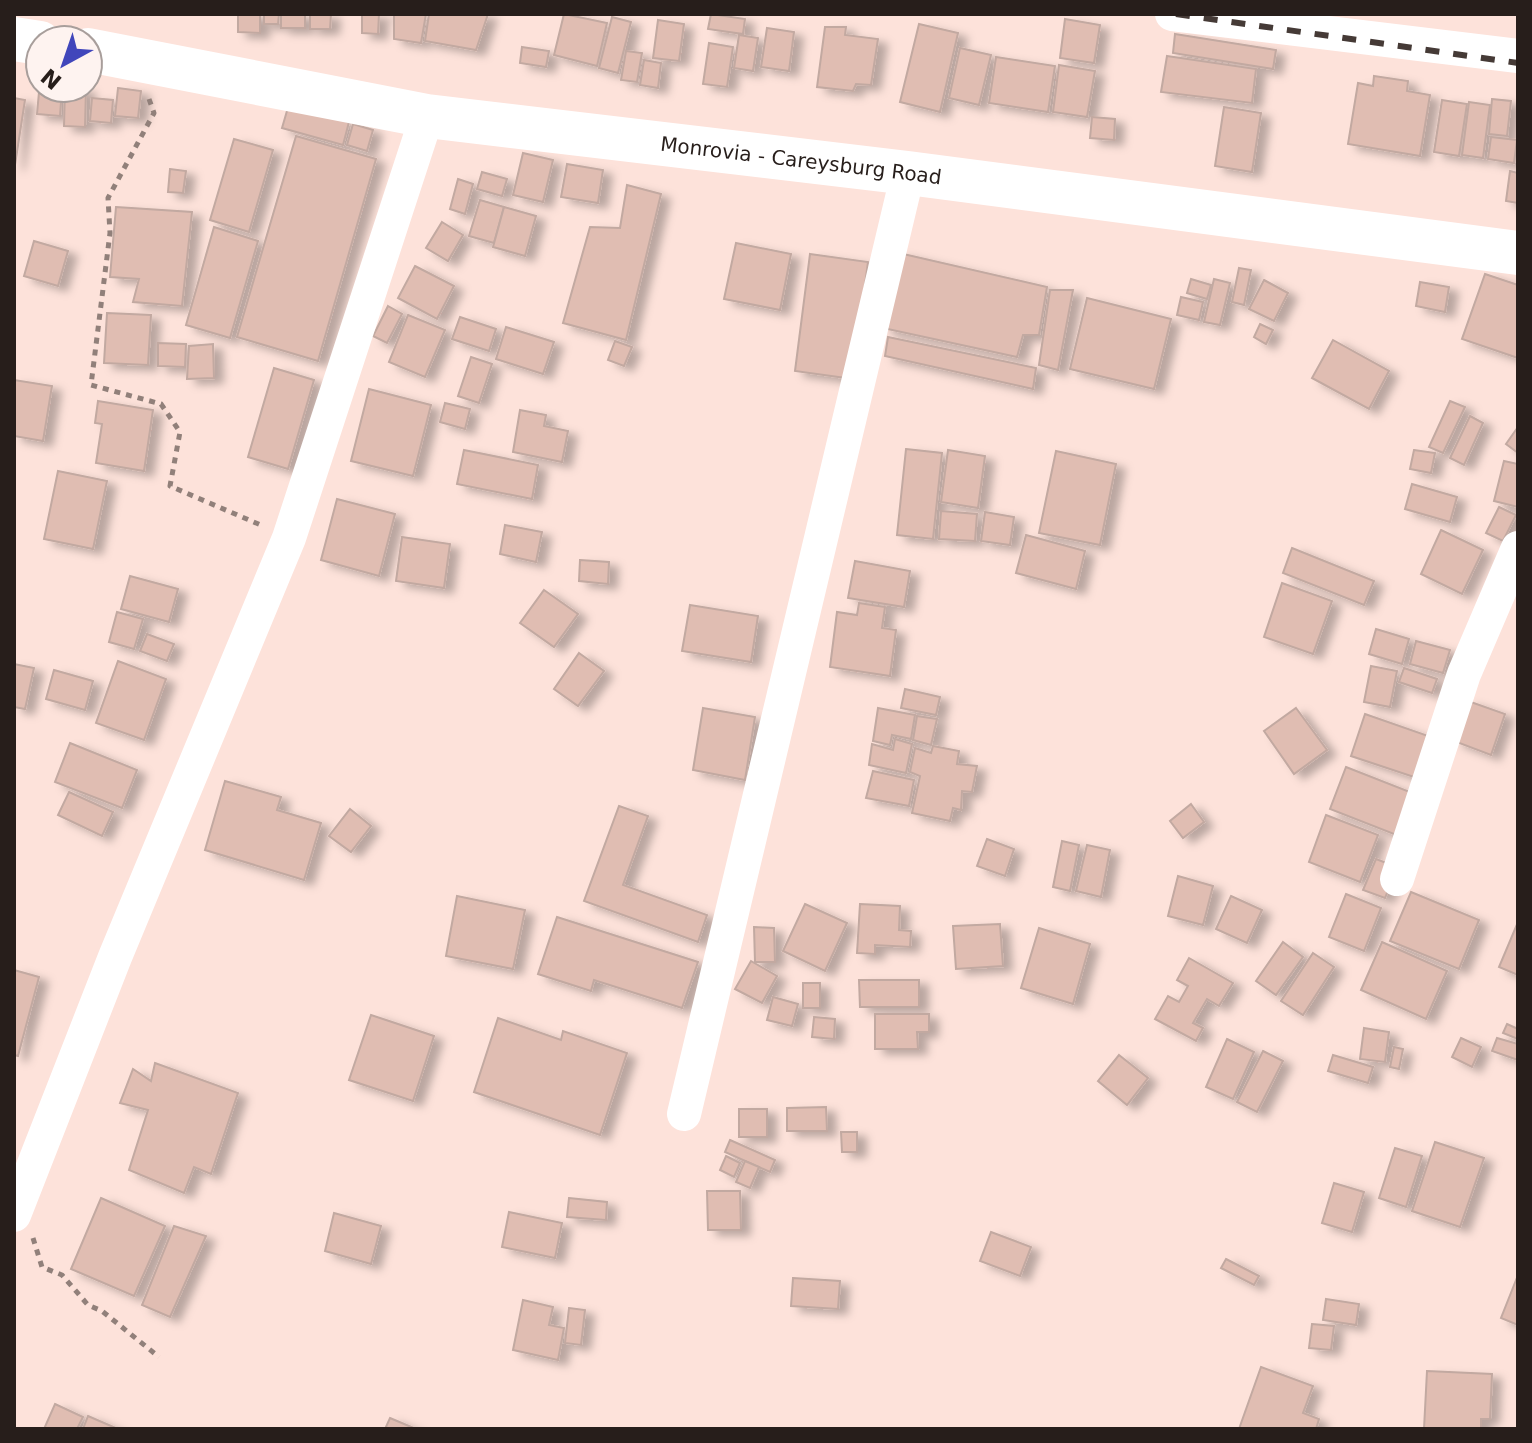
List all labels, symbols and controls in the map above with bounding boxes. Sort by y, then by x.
north arrow [24,24,104,104]
text: N [36,63,67,94]
street label: Monrovia - Careysburg Road [659,132,943,189]

